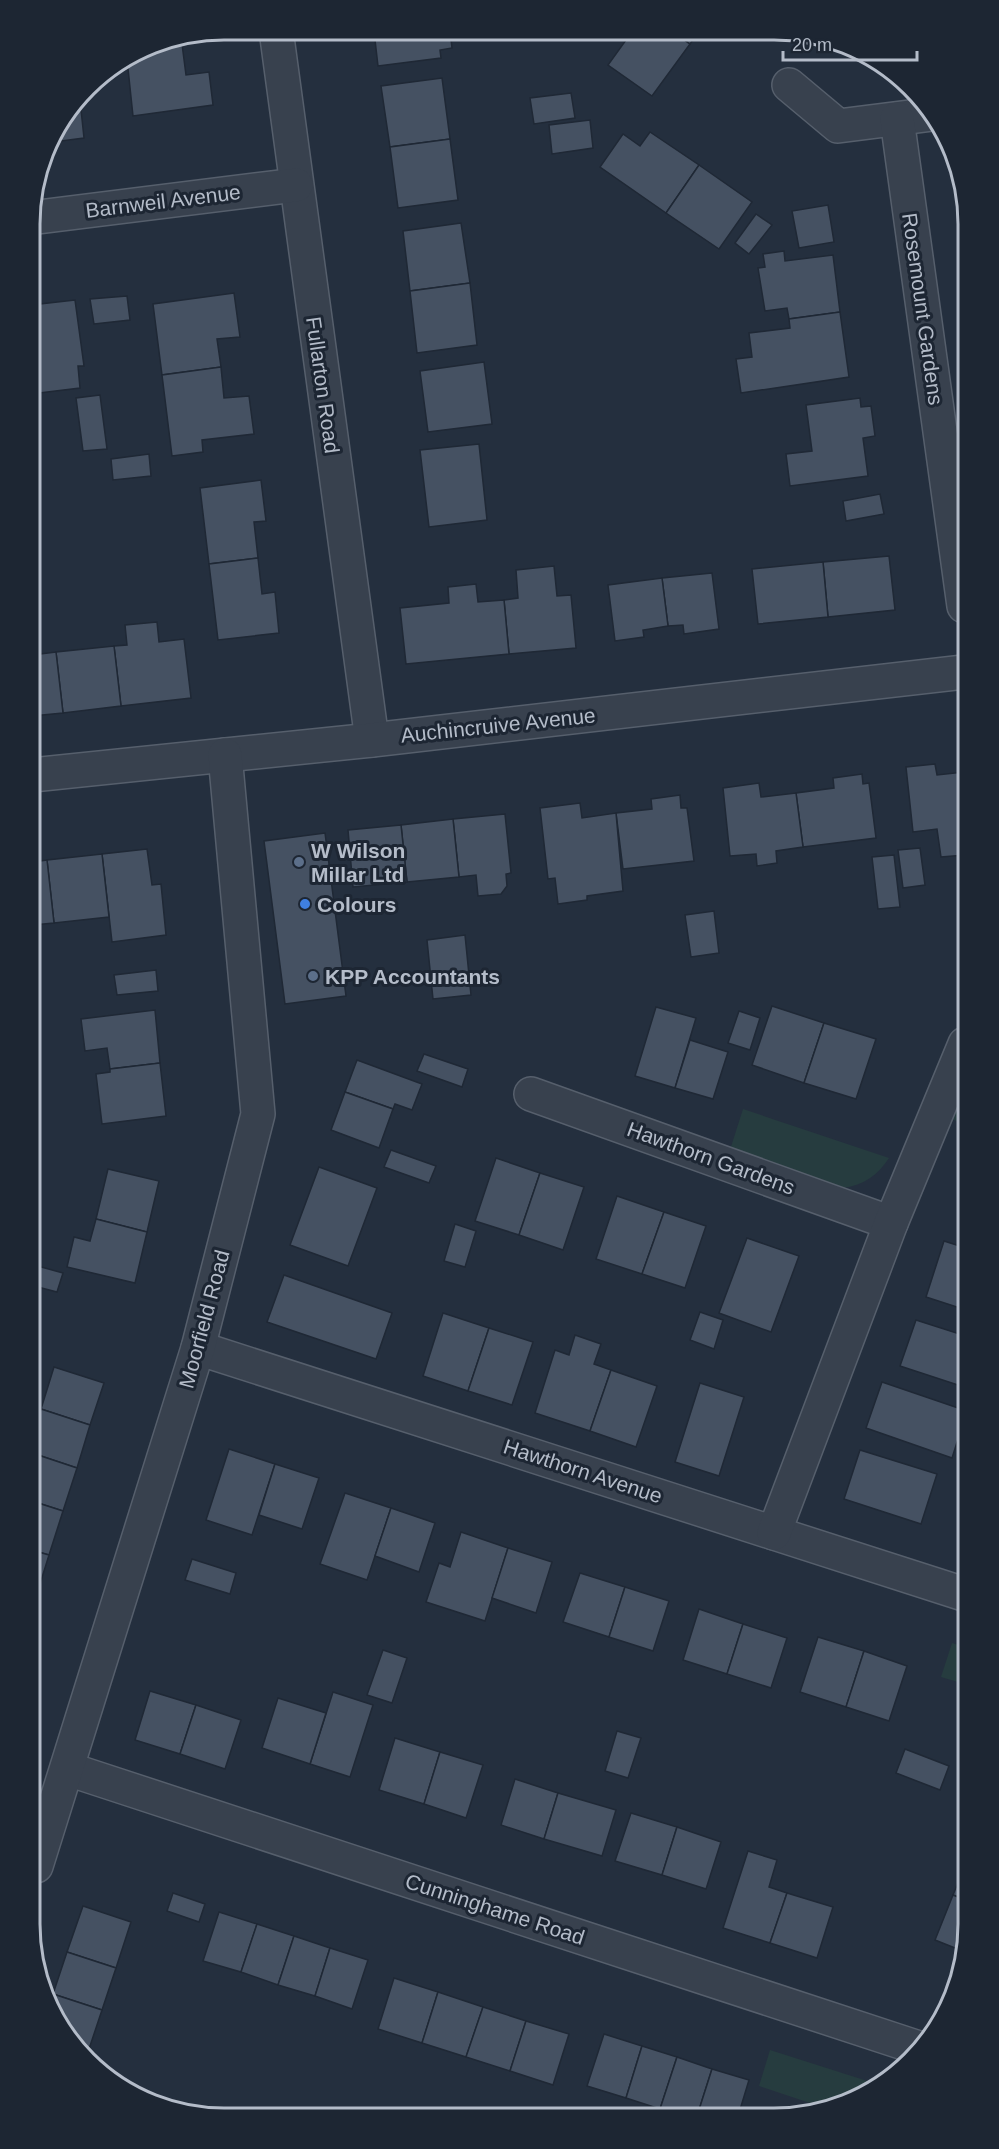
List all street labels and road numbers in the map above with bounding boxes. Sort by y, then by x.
street label: Barnweil Avenue [84,180,242,222]
street label: Rosemount Gardens [898,211,948,407]
street label: Fullarton Road [302,315,344,455]
street label: Auchincruive Avenue [399,703,597,747]
street label: Hawthorn Gardens [624,1117,798,1199]
street label: Moorfield Road [174,1247,234,1391]
street label: Hawthorn Avenue [501,1435,665,1507]
street label: Cunninghame Road [403,1869,587,1949]

